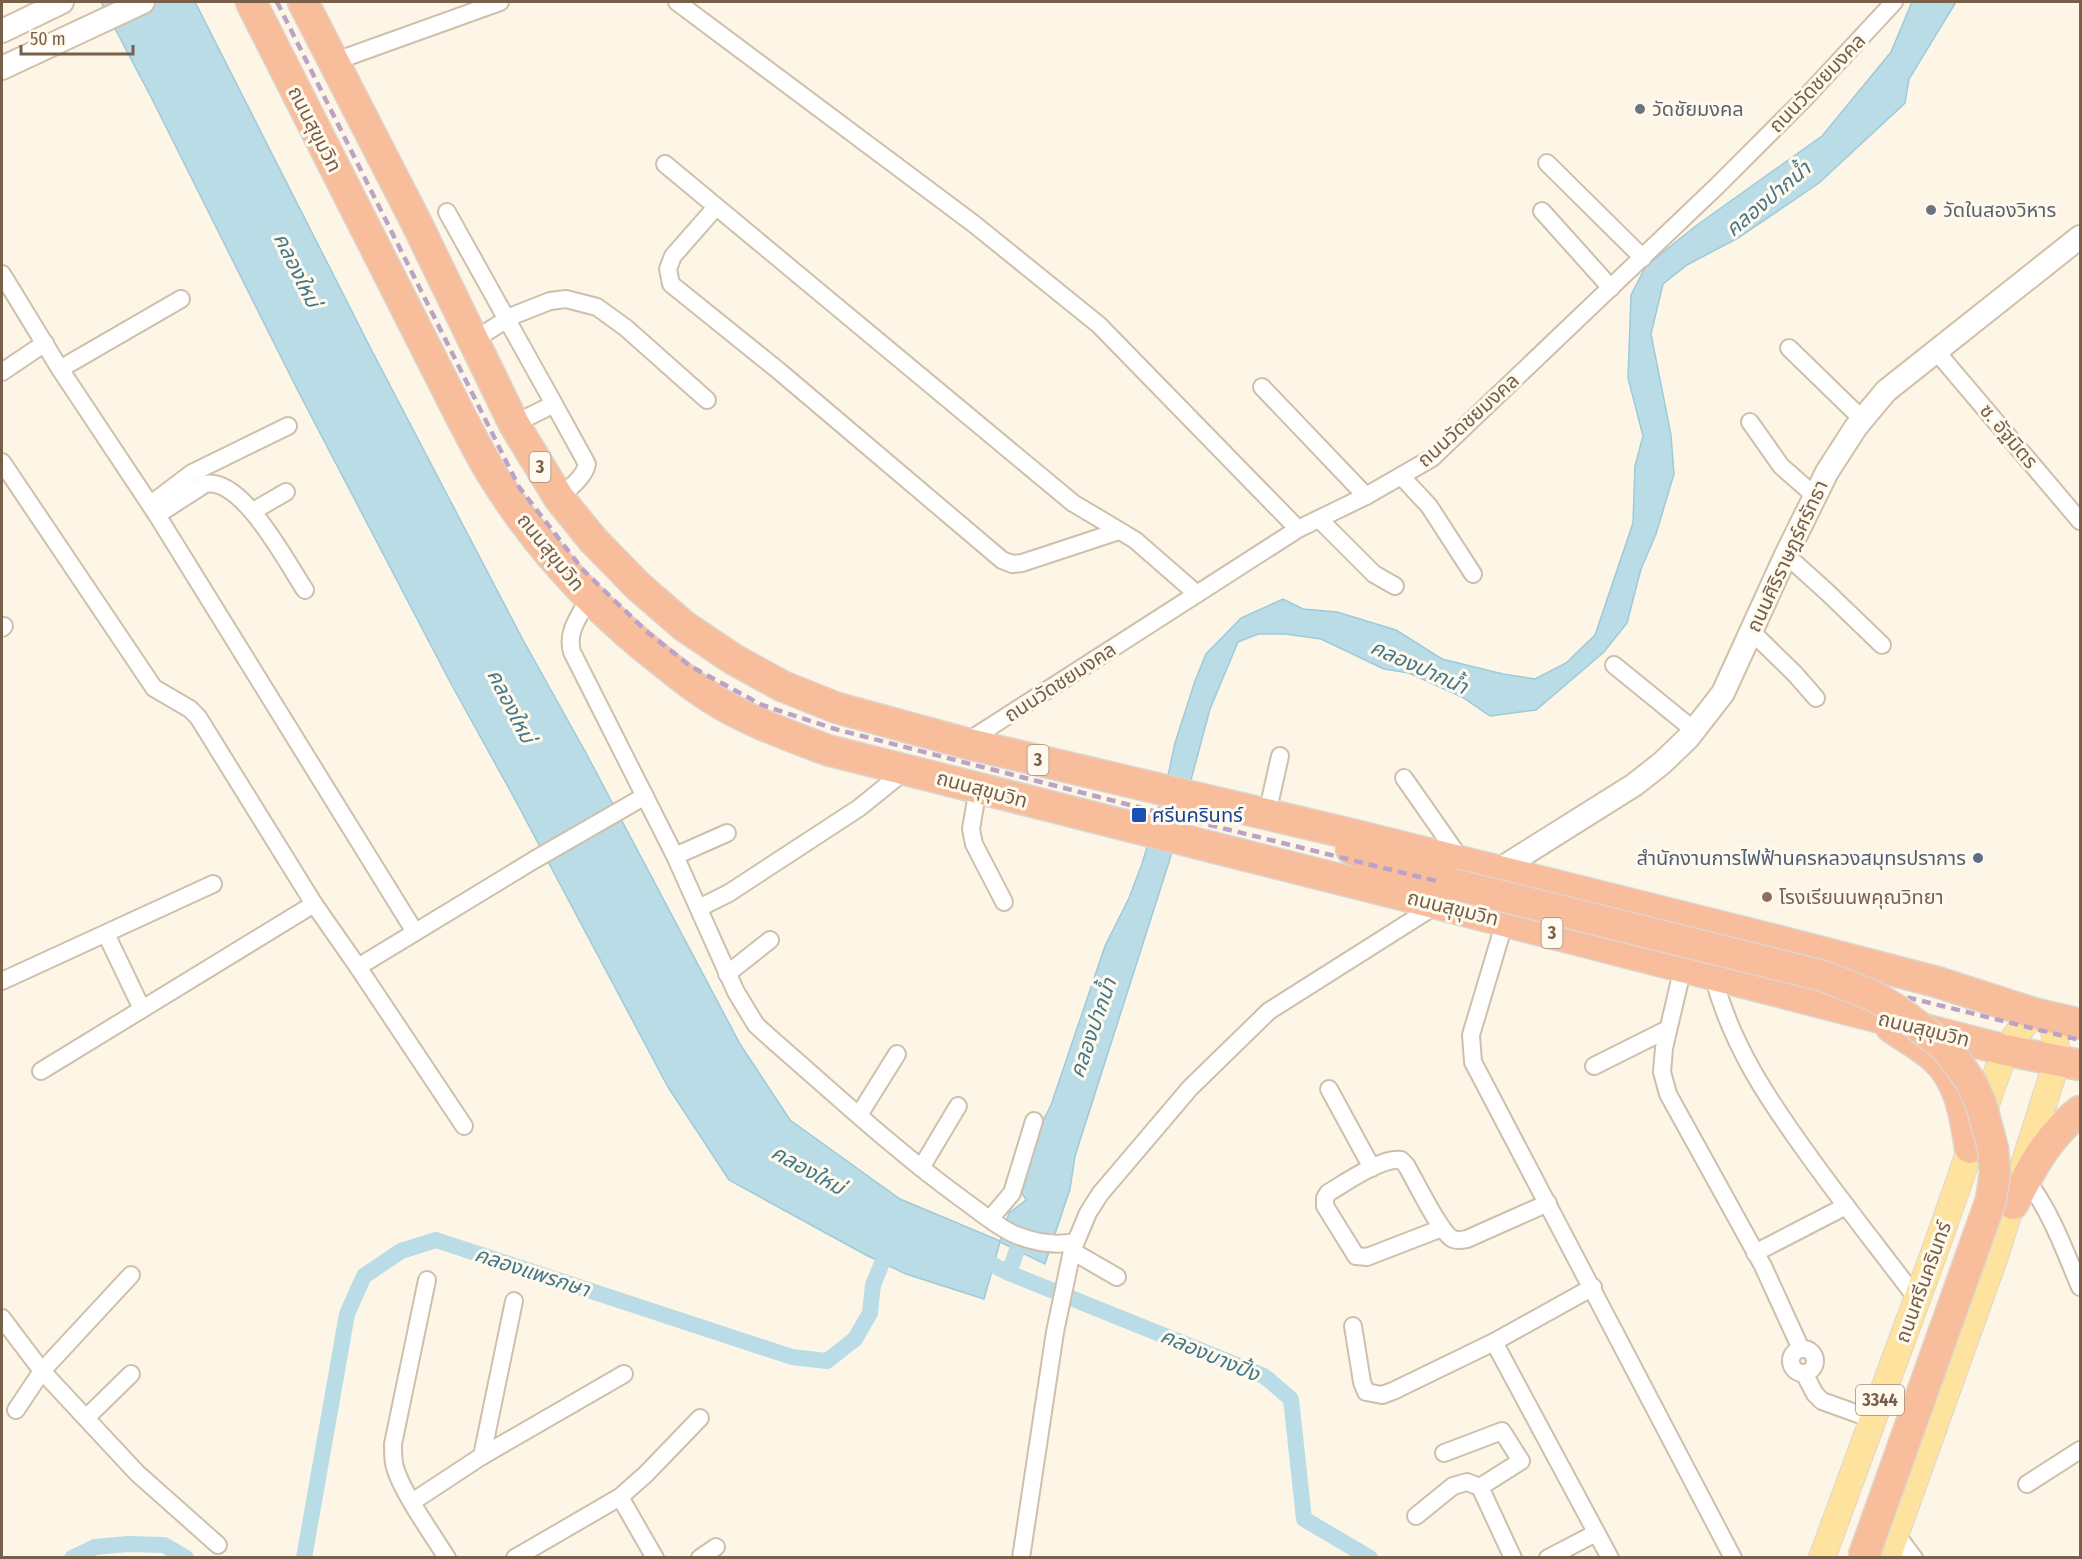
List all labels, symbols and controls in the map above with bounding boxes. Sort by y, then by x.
scale bar [21,18,134,56]
text: 50 m [30,28,66,50]
street label: ถนนวัดชยมงคล [1764,29,1870,137]
street label: ถนนสุขุมวิท [283,82,347,176]
place label: วัดชัยมงคล [1652,97,1744,121]
marker: วัดชัยมงคล [1633,102,1647,116]
water label: คลองปากน้ำ [1719,153,1817,242]
place label: วัดในสองวิหาร [1943,198,2056,222]
marker: วัดในสองวิหาร [1924,203,1938,217]
water label: คลองใหม่ [268,229,327,314]
street label: ถนนวัดชยมงคล [1412,368,1524,472]
street label: ซ. อัฐมิตร [1975,399,2043,473]
road number: 3 [530,452,550,482]
street label: ถนนศิริราษฎร์ศรัทธา [1741,476,1833,636]
street label: ถนนสุขุมวิท [512,508,590,596]
water label: คลองปากน้ำ [1366,632,1474,701]
street label: ถนนวัดชยมงคล [1000,637,1120,727]
water label: คลองใหม่ [481,665,542,750]
road number: 3 [1028,745,1048,775]
street label: ถนนสุขุมวิท [934,765,1030,813]
place label: ศรีนครินทร์ [1152,803,1244,827]
marker: ศรีนครินทร์ [1130,806,1148,824]
place label: สำนักงานการไฟฟ้านครหลวงสมุทรปราการ [1637,846,1966,870]
marker: สำนักงานการไฟฟ้านครหลวงสมุทรปราการ [1971,851,1985,865]
street label: ถนนสุขุมวิท [1405,885,1501,931]
place label: โรงเรียนนพคุณวิทยา [1779,885,1944,909]
marker: โรงเรียนนพคุณวิทยา [1760,890,1774,904]
road number: 3 [1542,918,1562,948]
water label: คลองปากน้ำ [1062,973,1123,1081]
street label: ถนนสุขุมวิท [1876,1006,1972,1052]
water label: คลองใหม่ [767,1139,852,1202]
street label: ถนนศรีนครินทร์ [1890,1217,1956,1346]
water label: คลองแพรกษา [471,1241,594,1303]
water label: คลองบางปิ้ง [1157,1322,1265,1388]
road number: 3344 [1856,1385,1904,1415]

